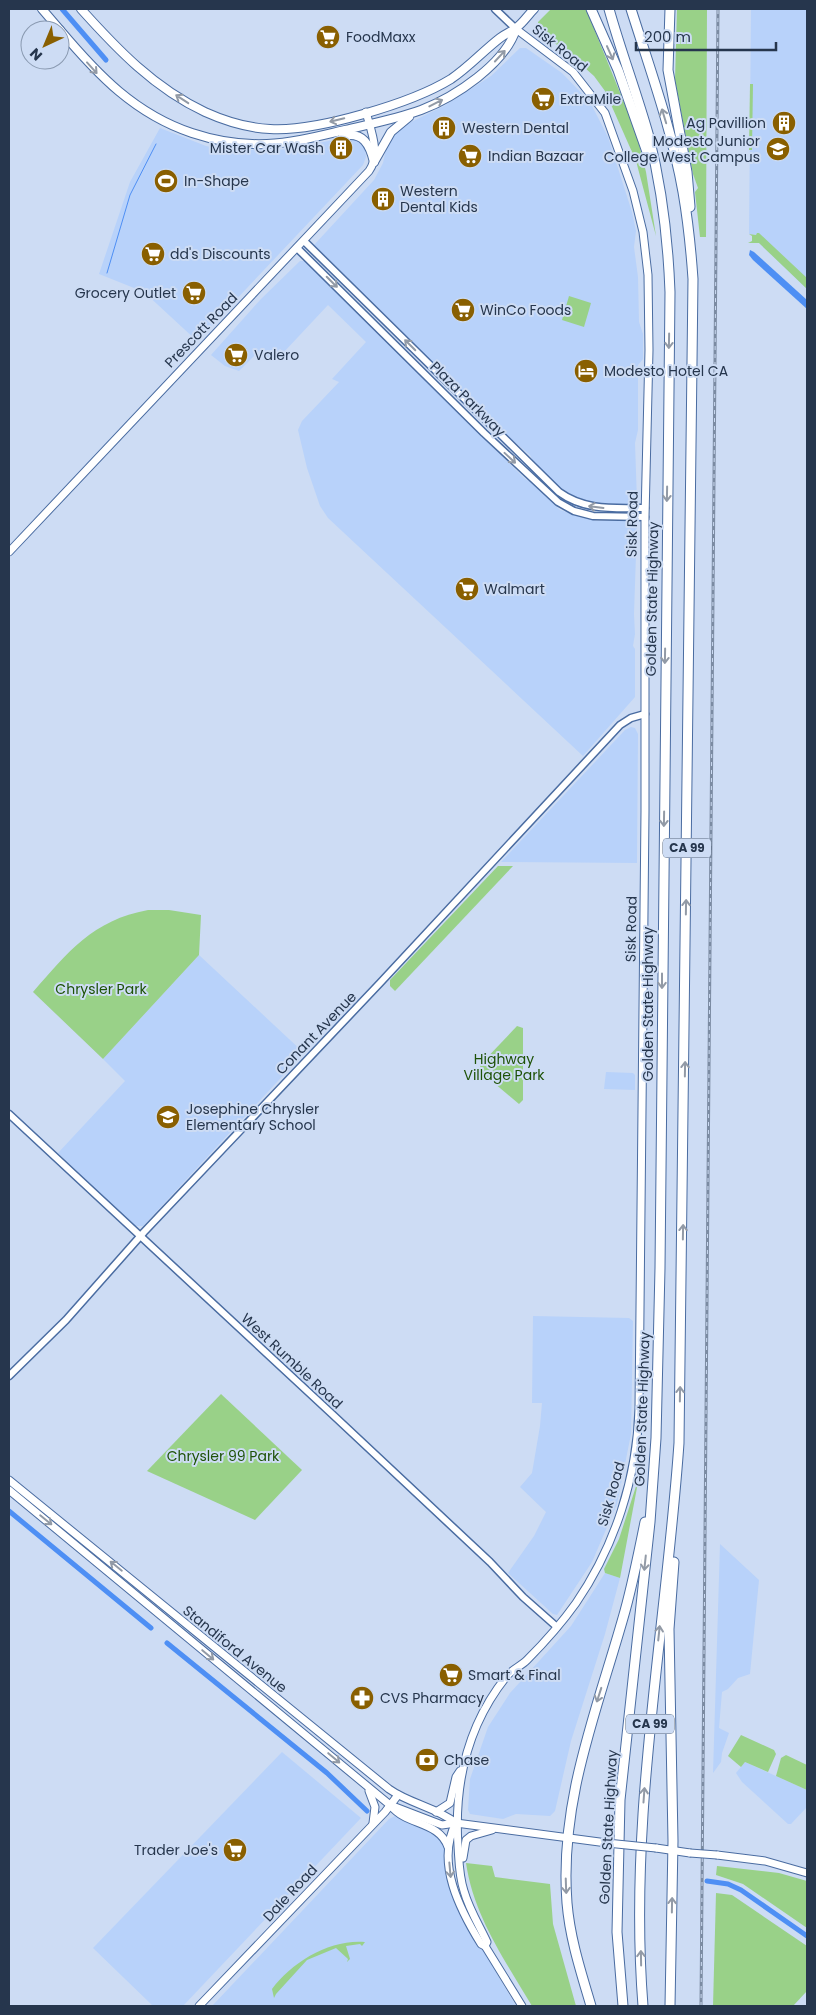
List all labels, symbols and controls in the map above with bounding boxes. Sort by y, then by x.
street label: Sisk Road [528,19,592,77]
north arrow [20,20,70,70]
scale bar [636,20,776,52]
supermarket icon: FoodMaxx [315,24,341,50]
text: 200 m [644,26,691,47]
place label: FoodMaxx [346,27,416,47]
text: N [25,44,47,65]
one-way arrow [606,45,616,60]
one-way arrow [494,49,506,62]
one-way arrow [86,61,98,74]
supermarket icon: ExtraMile [530,86,556,112]
place label: ExtraMile [560,89,622,109]
one-way arrow [175,94,189,104]
one-way arrow [429,98,444,108]
one-way arrow [659,109,669,125]
building icon: Ag Pavillion [771,110,797,136]
place label: Ag Pavillion [686,113,766,133]
one-way arrow [329,115,345,125]
building icon: Western Dental [431,115,457,141]
place label: Western Dental [462,118,569,138]
place label: Modesto Junior College West Campus [604,131,760,167]
building icon: Mister Car Wash [328,135,354,161]
school or university icon: Modesto Junior College West Campus [765,136,791,162]
place label: Mister Car Wash [210,138,324,158]
supermarket icon: Indian Bazaar [457,143,483,169]
place label: Indian Bazaar [488,146,584,166]
sports icon: In-Shape [153,168,179,194]
place label: In-Shape [184,171,249,191]
place label: Western Dental Kids [400,181,478,217]
building icon: Western Dental Kids [370,186,396,212]
supermarket icon: dd's Discounts [140,241,166,267]
place label: dd's Discounts [170,244,271,264]
one-way arrow [325,276,338,288]
supermarket icon: Grocery Outlet [181,280,207,306]
place label: Grocery Outlet [75,283,176,303]
street label: Prescott Road [160,288,242,372]
supermarket icon: WinCo Foods [450,297,476,323]
place label: WinCo Foods [480,300,571,320]
one-way arrow [664,332,674,349]
one-way arrow [404,339,416,351]
supermarket icon: Valero [223,342,249,368]
place label: Valero [254,345,299,365]
street label: Plaza Parkway [426,357,510,441]
hotel icon: Modesto Hotel CA [573,358,599,384]
place label: Modesto Hotel CA [604,361,728,381]
one-way arrow [503,452,516,464]
one-way arrow [662,486,672,502]
street label: Sisk Road [621,491,643,557]
one-way arrow [589,502,605,512]
street label: Golden State Highway [641,521,663,677]
supermarket icon: Walmart [454,576,480,602]
place label: Walmart [484,579,545,599]
one-way arrow [660,648,670,664]
one-way arrow [659,810,669,827]
road number: CA 99 [663,838,711,858]
street label: Sisk Road [620,896,642,962]
one-way arrow [681,899,691,916]
street label: Golden State Highway [638,926,658,1081]
one-way arrow [657,973,667,989]
park label: Chrysler Park [55,979,147,999]
street label: Conant Avenue [271,987,361,1079]
park label: Highway Village Park [463,1049,545,1085]
one-way arrow [680,1062,690,1078]
place label: Josephine Chrysler Elementary School [186,1099,319,1135]
school or university icon: Josephine Chrysler Elementary School [155,1104,181,1130]
one-way arrow [678,1224,688,1240]
street label: West Rumble Road [237,1309,347,1413]
street label: Golden State Highway [629,1331,655,1487]
one-way arrow [675,1386,685,1402]
park label: Chrysler 99 Park [167,1446,280,1466]
street label: Sisk Road [592,1459,630,1529]
one-way arrow [40,1515,53,1526]
one-way arrow [640,1555,650,1571]
one-way arrow [109,1561,122,1572]
street label: Standiford Avenue [178,1601,292,1698]
one-way arrow [655,1626,664,1642]
one-way arrow [202,1649,215,1660]
supermarket icon: Smart & Final [438,1662,464,1688]
place label: Smart & Final [468,1665,561,1685]
pharmacy icon: CVS Pharmacy [349,1685,375,1711]
one-way arrow [594,1686,603,1702]
place label: CVS Pharmacy [380,1688,484,1708]
road number: CA 99 [626,1715,674,1734]
bank icon: Chase [414,1747,440,1773]
street label: Golden State Highway [594,1749,622,1905]
place label: Chase [444,1750,490,1770]
one-way arrow [327,1753,340,1764]
one-way arrow [639,1787,648,1803]
supermarket icon: Trader Joe's [222,1837,248,1863]
place label: Trader Joe's [134,1840,218,1860]
street label: Dale Road [258,1860,322,1926]
one-way arrow [445,1862,455,1878]
one-way arrow [562,1878,571,1894]
one-way arrow [667,1897,677,1914]
one-way arrow [636,1950,646,1966]

